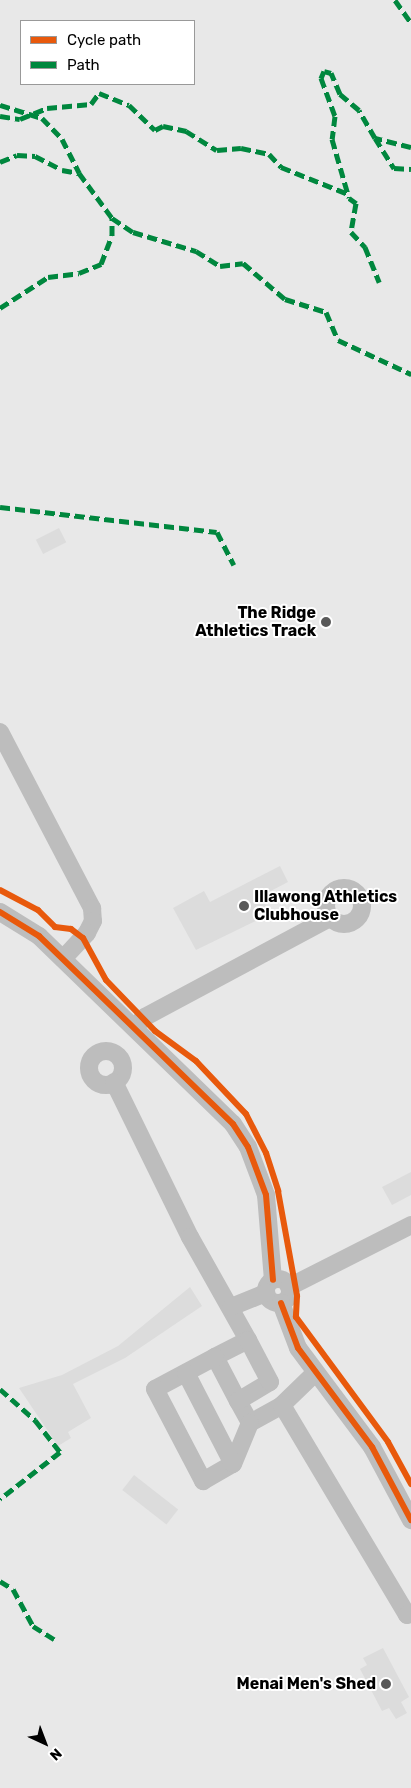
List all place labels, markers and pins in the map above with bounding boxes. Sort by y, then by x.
place label: The Ridge Athletics Track [195,603,316,641]
marker: The Ridge Athletics Track [320,616,332,628]
place label: Illawong Athletics Clubhouse [254,887,398,925]
marker: Illawong Athletics Clubhouse [238,900,250,912]
place label: Menai Men's Shed [236,1674,376,1694]
marker: Menai Men's Shed [380,1678,392,1690]

